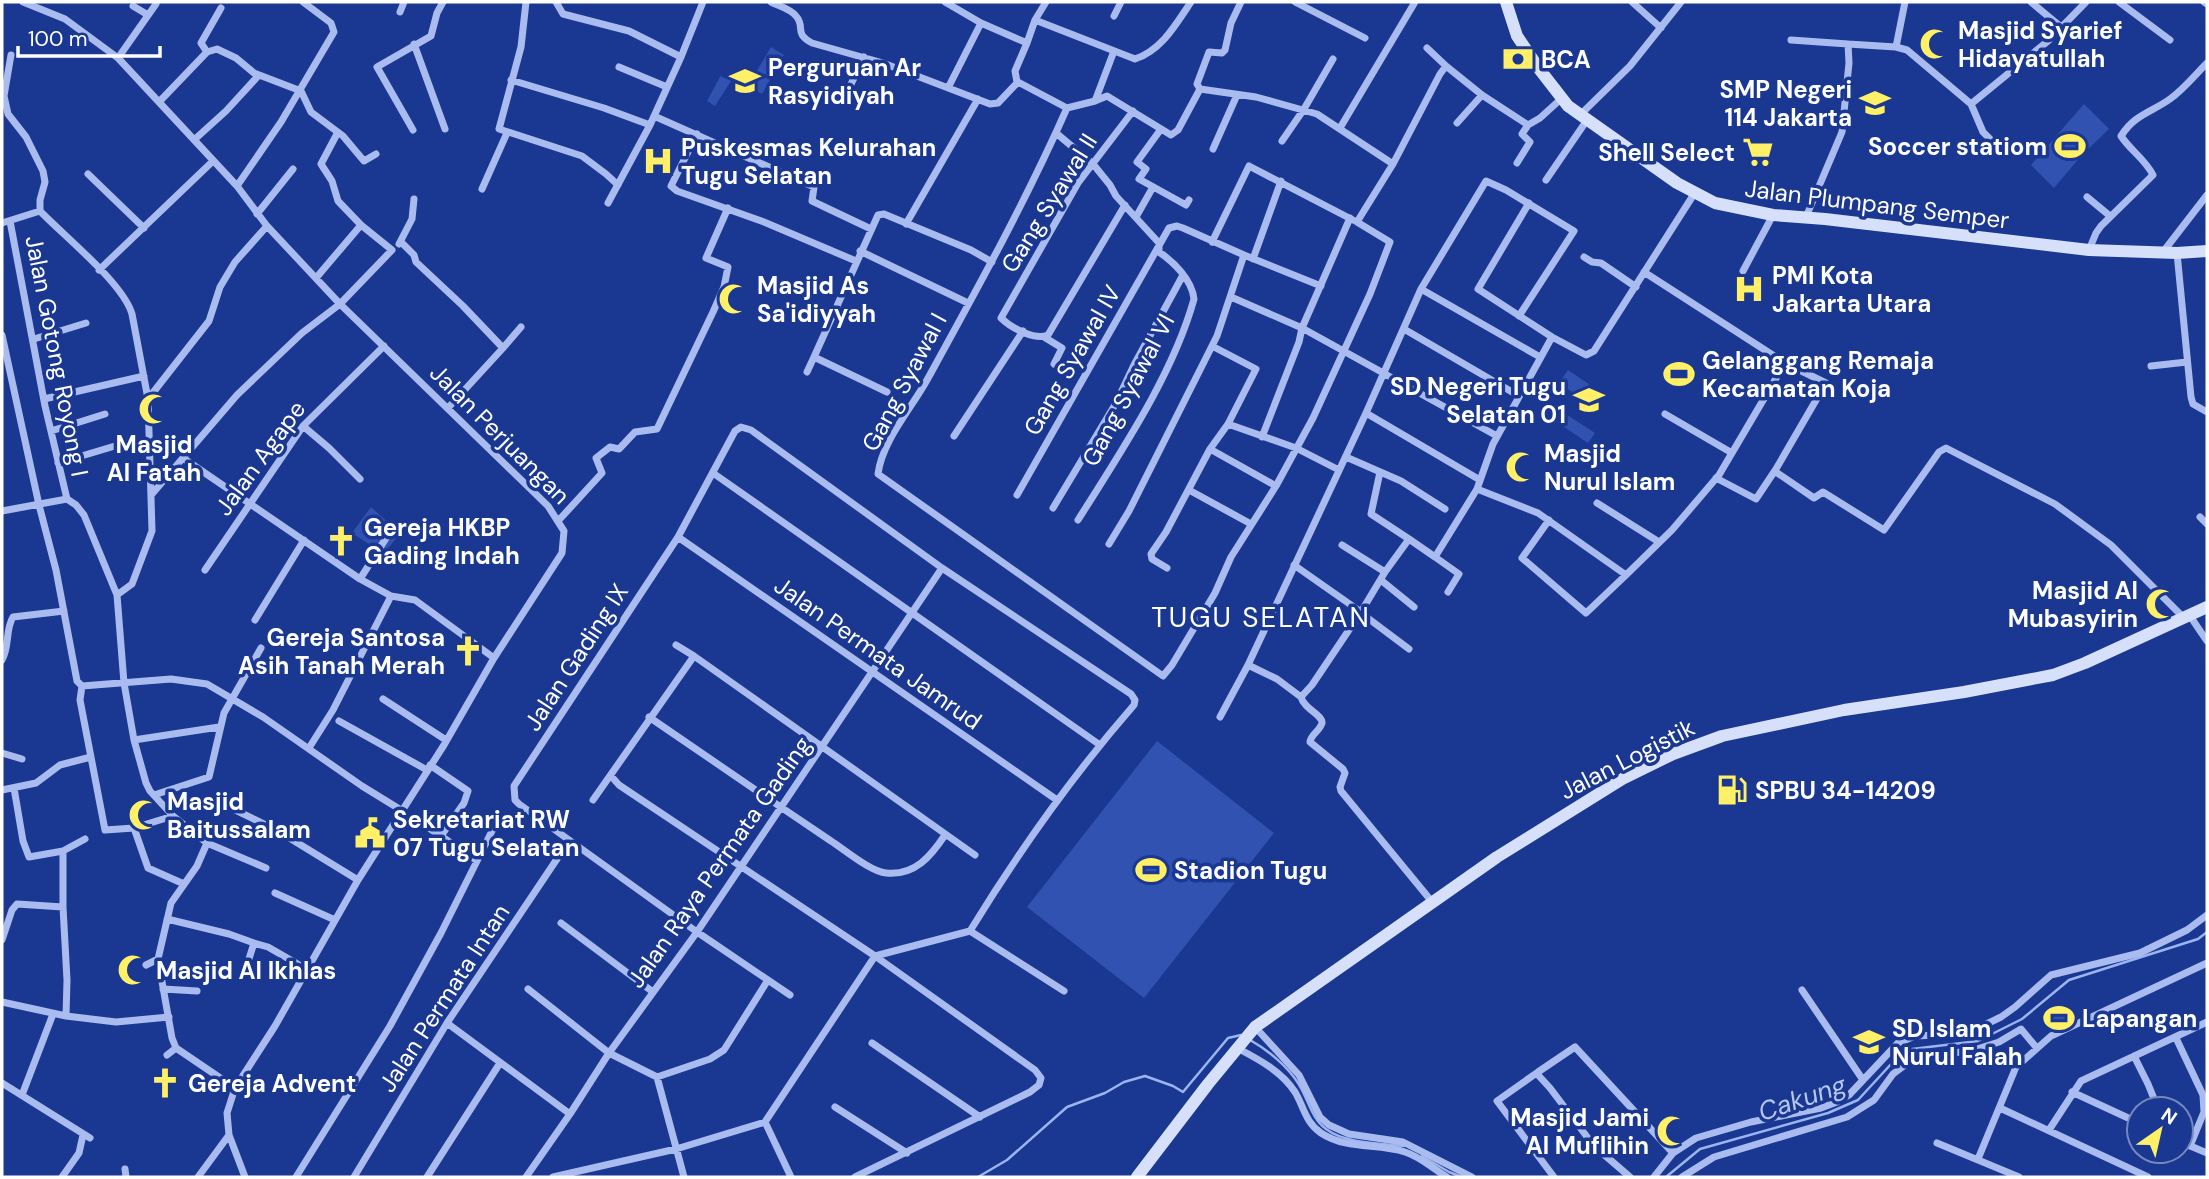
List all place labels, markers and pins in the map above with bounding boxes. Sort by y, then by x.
place label: Masjid Syarief Hidayatullah [1958,15,2122,74]
mosque icon: Masjid Syarief Hidayatullah [1918,27,1952,61]
bank icon: BCA [1501,42,1535,76]
place label: BCA [1541,44,1591,75]
place label: Perguruan Ar Rasyidiyah [768,52,921,111]
school or university icon: Perguruan Ar Rasyidiyah [728,64,762,98]
place label: SMP Negeri 114 Jakarta [1720,74,1852,133]
school or university icon: SMP Negeri 114 Jakarta [1858,86,1892,120]
sports icon: Soccer statiom [2053,129,2087,163]
place label: Soccer statiom [1868,131,2047,162]
place label: Puskesmas Kelurahan Tugu Selatan [681,132,936,191]
supermarket icon: Shell Select [1741,135,1775,169]
place label: Shell Select [1598,137,1735,168]
hospital icon: Puskesmas Kelurahan Tugu Selatan [641,144,675,178]
place label: PMI Kota Jakarta Utara [1772,260,1931,319]
place label: Masjid As Sa'idiyyah [757,270,876,329]
hospital icon: PMI Kota Jakarta Utara [1732,272,1766,306]
mosque icon: Masjid As Sa'idiyyah [717,282,751,316]
place label: Gelanggang Remaja Kecamatan Koja [1702,345,1934,404]
sports icon: Gelanggang Remaja Kecamatan Koja [1662,357,1696,391]
place label: SD Negeri Tugu Selatan 01 [1390,371,1566,430]
school or university icon: SD Negeri Tugu Selatan 01 [1572,383,1606,417]
mosque icon: Masjid Al Fatah [137,392,171,426]
place label: Masjid Al Fatah [107,429,201,488]
place label: Masjid Nurul Islam [1544,438,1675,497]
mosque icon: Masjid Nurul Islam [1504,450,1538,484]
place label: Gereja HKBP Gading Indah [364,512,520,571]
church icon: Gereja HKBP Gading Indah [324,524,358,558]
place label: Masjid Al Mubasyirin [2008,575,2138,634]
mosque icon: Masjid Al Mubasyirin [2144,587,2178,621]
place label: Gereja Santosa Asih Tanah Merah [238,622,445,681]
church icon: Gereja Santosa Asih Tanah Merah [451,634,485,668]
fuel station icon: SPBU 34-14209 [1715,773,1749,807]
place label: SPBU 34-14209 [1755,775,1936,806]
place label: Masjid Baitussalam [167,786,311,845]
mosque icon: Masjid Baitussalam [127,798,161,832]
place label: Sekretariat RW 07 Tugu Selatan [393,804,579,863]
public building icon: Sekretariat RW 07 Tugu Selatan [353,816,387,850]
sports icon: Stadion Tugu [1134,853,1168,887]
place label: Stadion Tugu [1174,855,1327,886]
mosque icon: Masjid Al Ikhlas [116,953,150,987]
place label: Masjid Al Ikhlas [156,955,336,986]
sports icon: Lapangan [2042,1001,2076,1035]
place label: Lapangan [2082,1003,2197,1034]
place label: SD Islam Nurul Falah [1892,1013,2023,1072]
school or university icon: SD Islam Nurul Falah [1852,1025,1886,1059]
church icon: Gereja Advent [148,1066,182,1100]
place label: Gereja Advent [188,1068,356,1099]
place label: Masjid Jami Al Muflihin [1510,1102,1649,1161]
mosque icon: Masjid Jami Al Muflihin [1655,1114,1689,1148]

